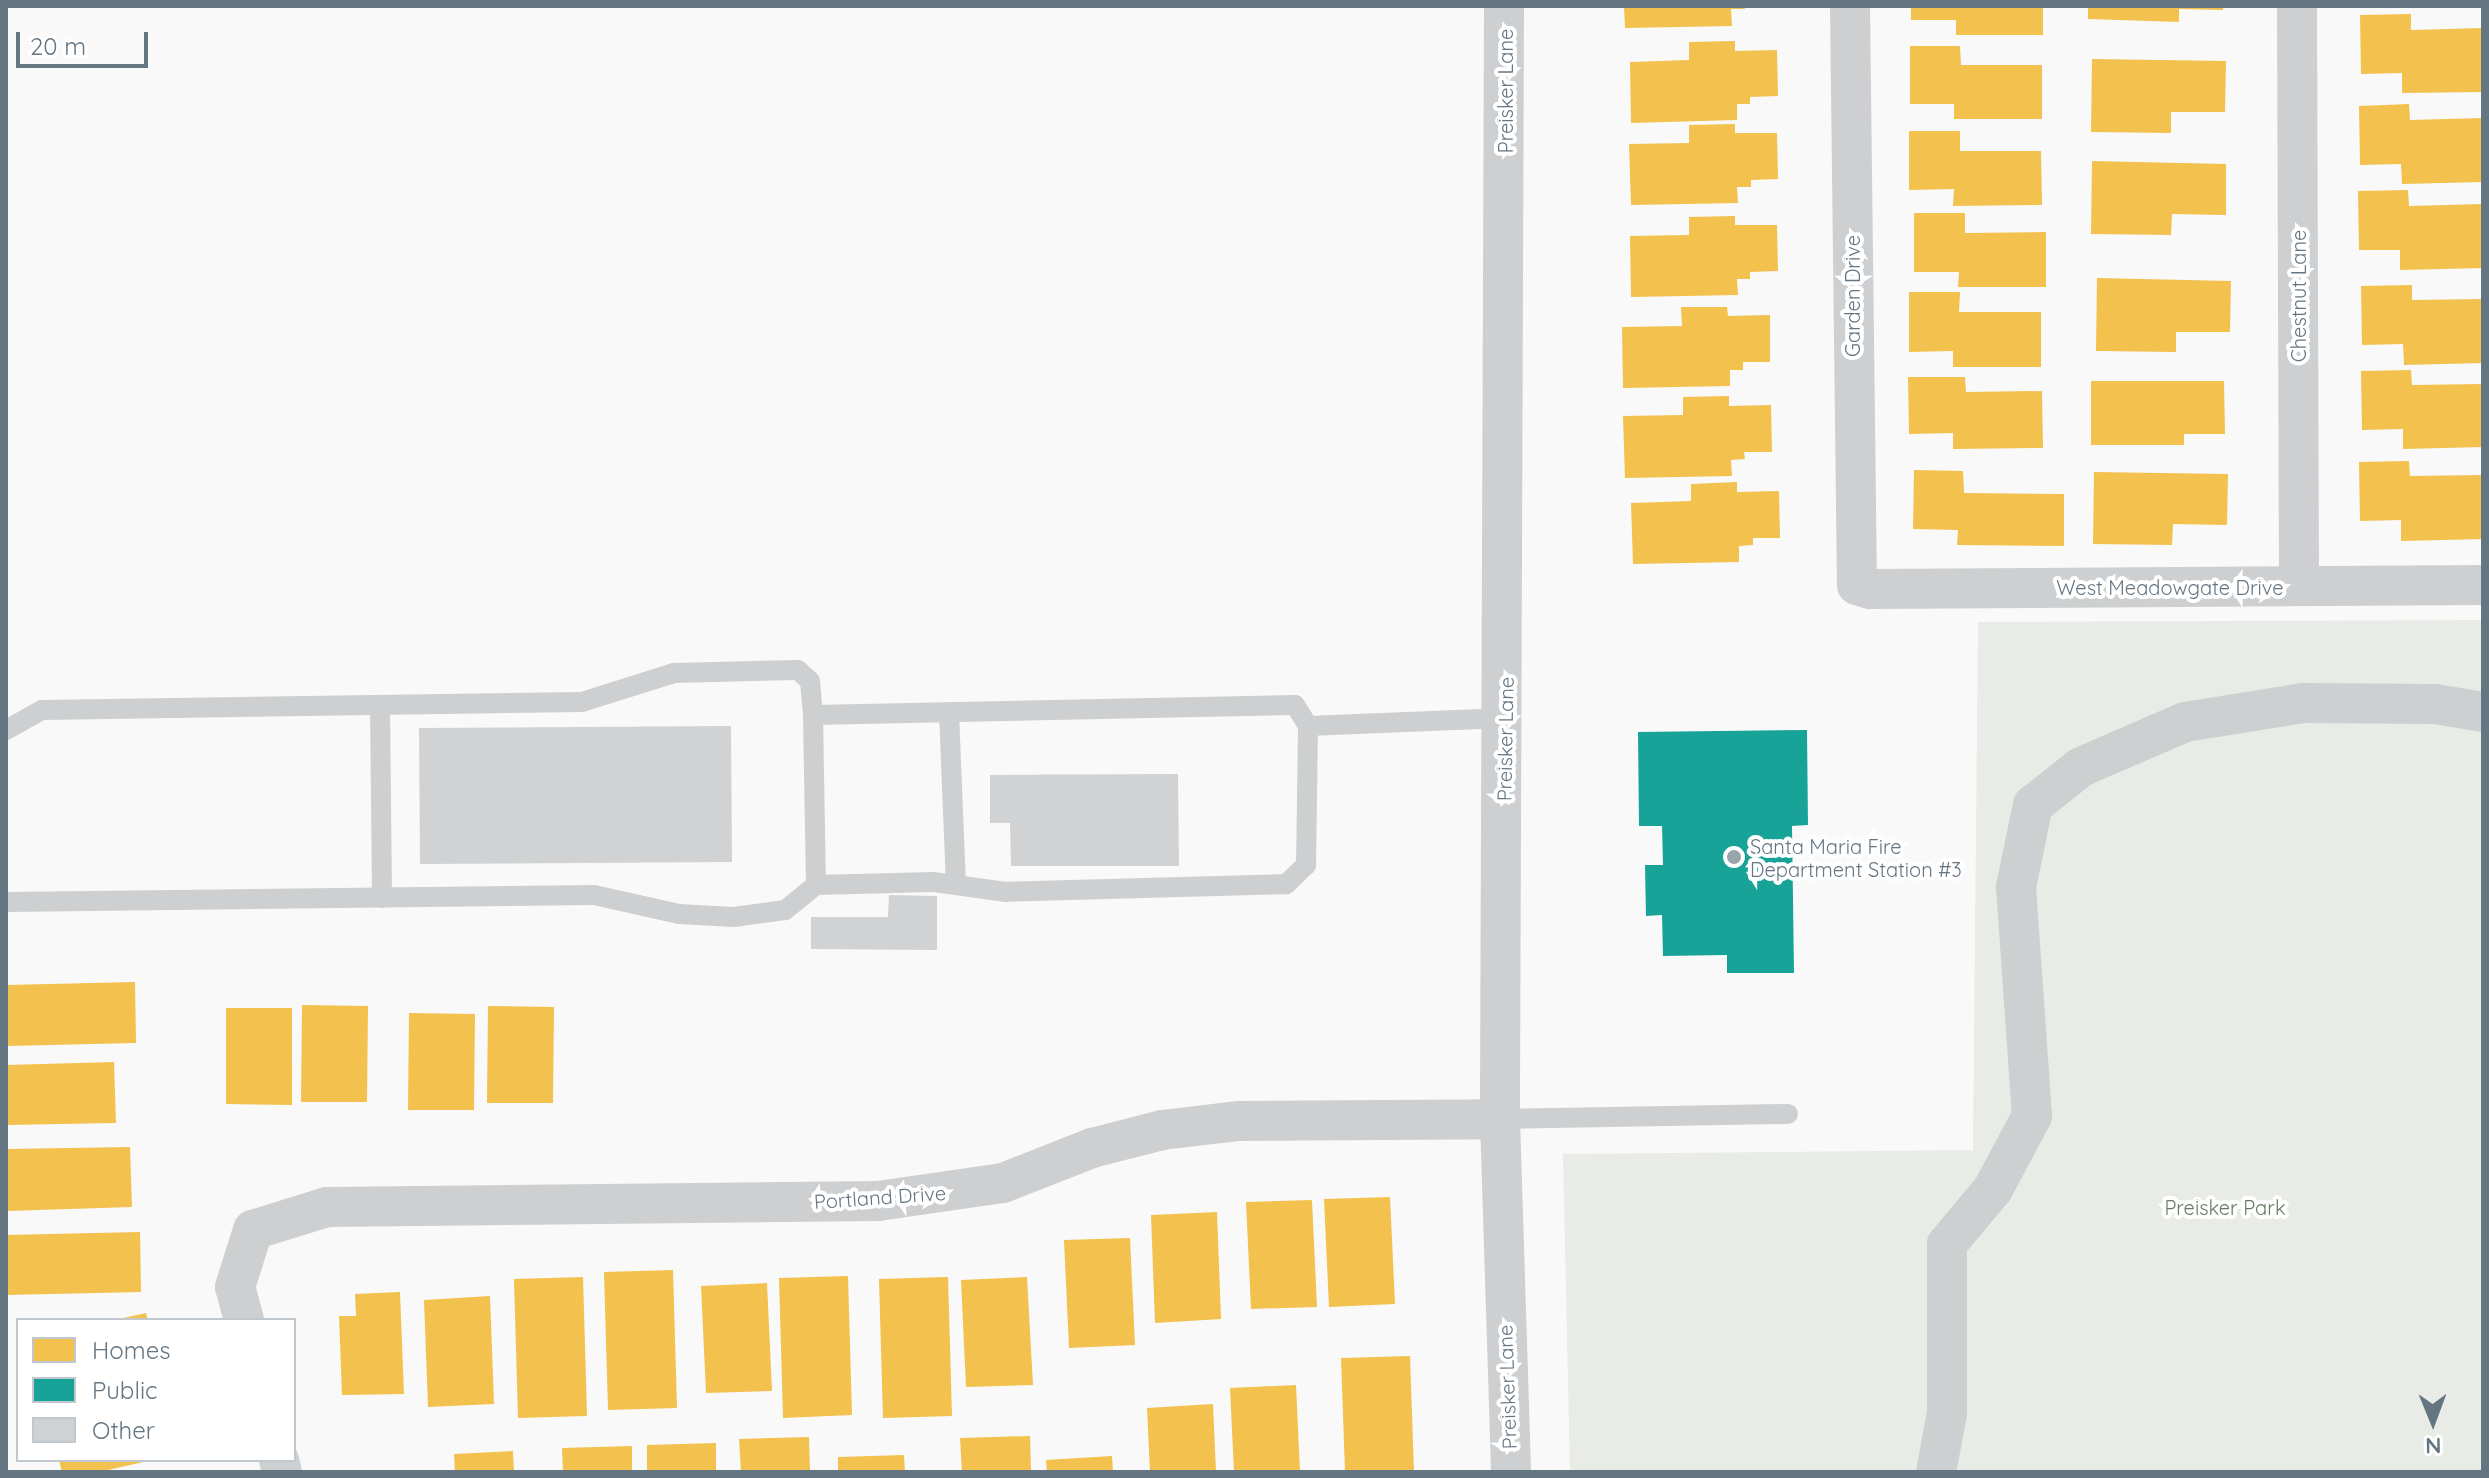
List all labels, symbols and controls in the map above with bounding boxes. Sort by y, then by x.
scale bar [20,16,152,66]
street label: Preisker Lane [1493,29,1517,153]
text: 20 m [30,31,86,61]
street label: Chestnut Lane [2286,230,2310,362]
street label: Garden Drive [1840,235,1864,357]
street label: West Meadowgate Drive [2056,575,2284,599]
street label: Preisker Lane [1492,677,1518,801]
place label: Santa Maria Fire Department Station #3 [1750,834,1962,881]
marker: Santa Maria Fire Department Station #3 [1725,848,1743,866]
street label: Portland Drive [813,1180,947,1214]
park label: Preisker Park [2164,1195,2286,1219]
legend [16,1318,296,1462]
street label: Preisker Lane [1493,1324,1521,1450]
text: Homes [92,1335,170,1365]
text: Public [92,1375,157,1405]
north arrow [2393,1382,2473,1462]
text: Other [92,1415,155,1445]
text: N [2425,1432,2442,1460]

